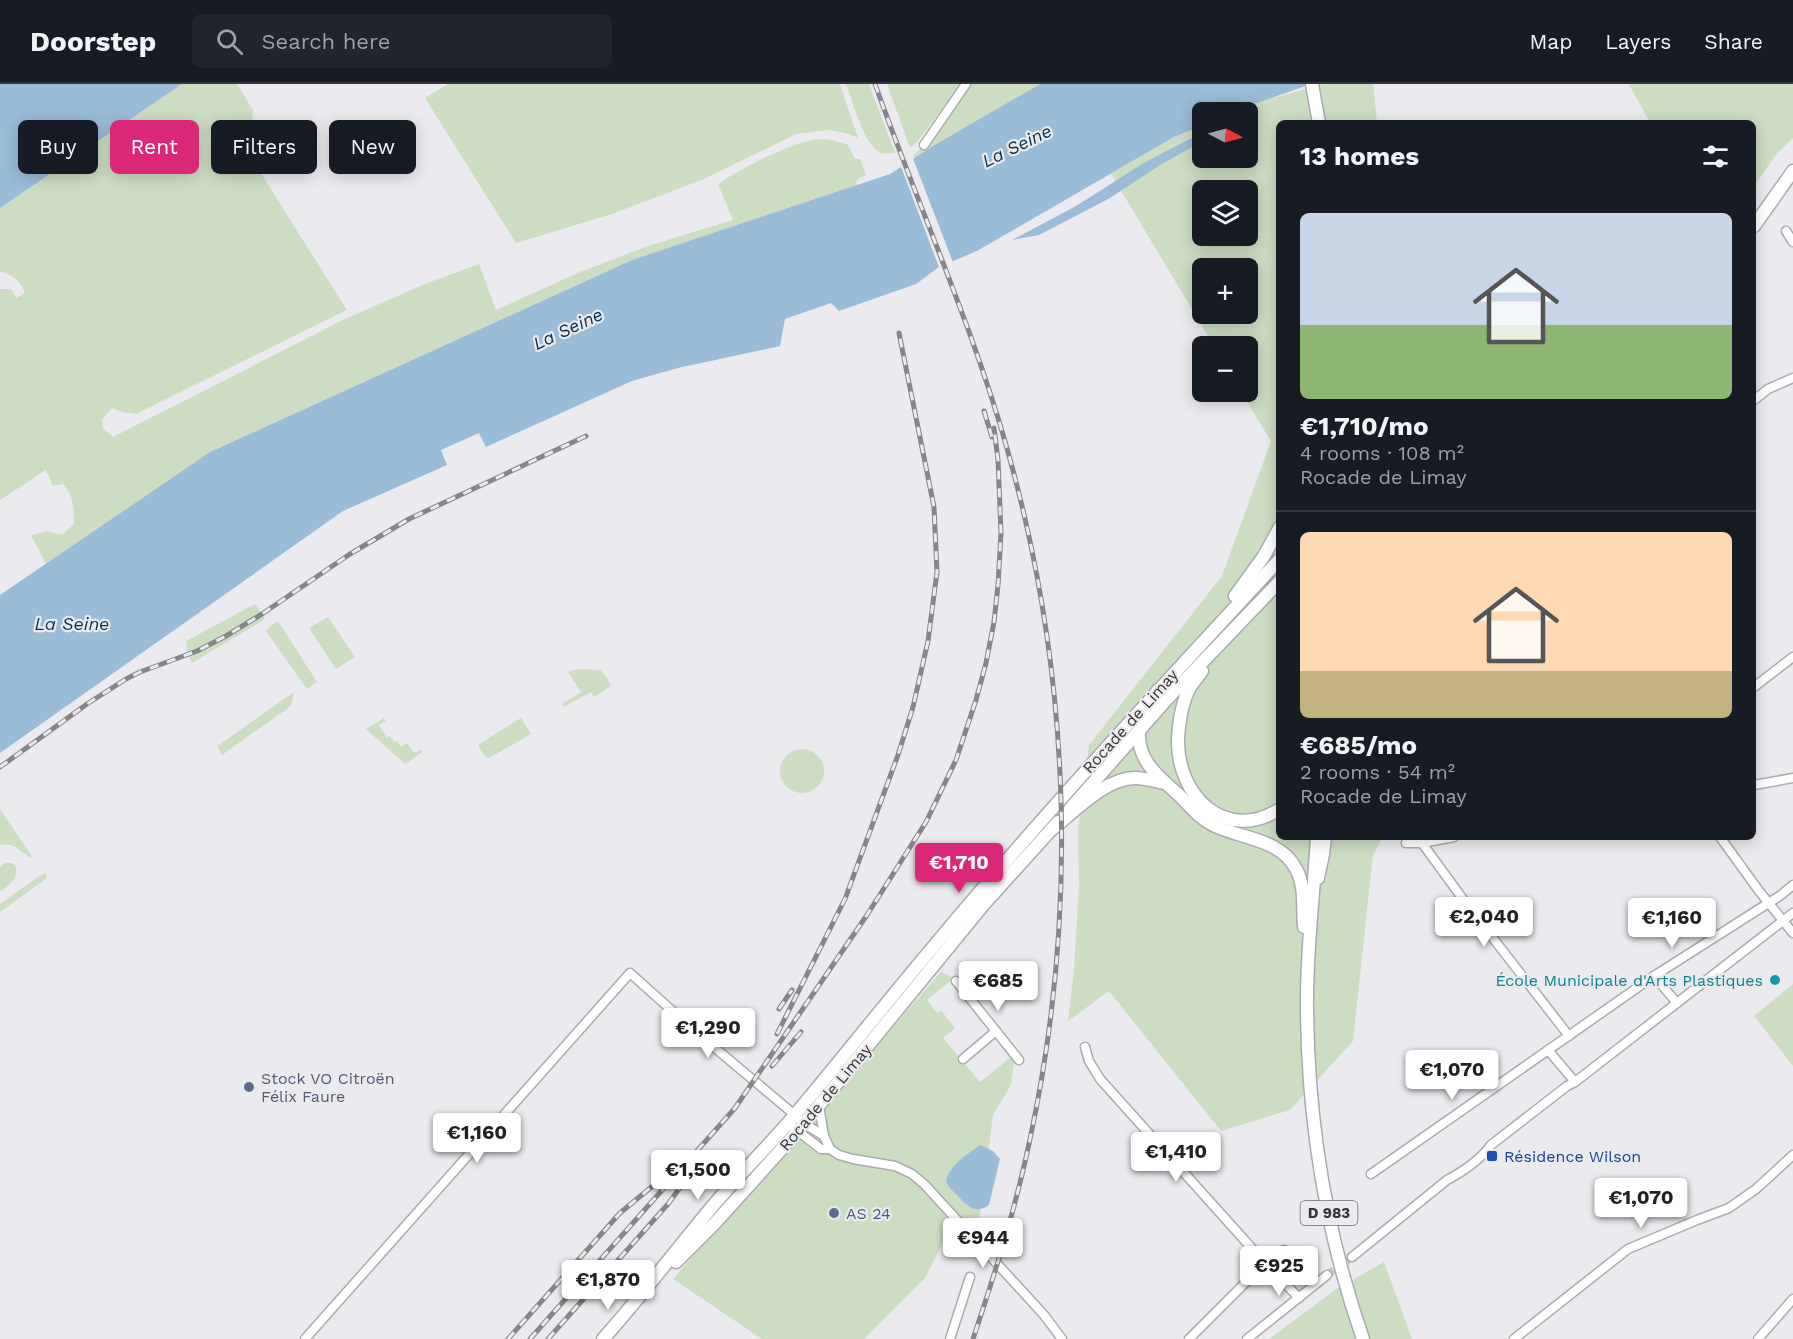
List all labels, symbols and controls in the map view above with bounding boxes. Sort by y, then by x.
search box [192,14,612,68]
text: Doorstep [30,25,156,58]
icon: search [213,25,246,58]
text: Search here [261,29,390,54]
text: Map [1529,29,1572,54]
text: Layers [1605,29,1671,54]
text: Share [1704,29,1763,54]
north arrow [1192,102,1258,168]
map controls [1192,102,1258,402]
chip: Buy [18,120,98,174]
chip: Rent [110,120,199,174]
chip: Filters [211,120,317,174]
chip: New [329,120,416,174]
water label: La Seine [979,120,1055,171]
icon: filters [1699,140,1732,173]
text: 13 homes [1300,141,1419,171]
button: layers [1192,180,1258,246]
icon: home [1462,252,1570,360]
button: + [1192,258,1258,324]
water label: La Seine [529,303,606,354]
button: − [1192,336,1258,402]
text: €1,710/mo [1300,411,1429,441]
text: 4 rooms · 108 m² [1300,441,1464,465]
text: Rocade de Limay [1300,465,1467,489]
icon: home [1462,571,1570,679]
water label: La Seine [35,613,109,634]
street label: Rocade de Limay [1079,665,1183,777]
text: €685/mo [1300,730,1417,760]
text: 2 rooms · 54 m² [1300,760,1455,784]
text: Rocade de Limay [1300,784,1467,808]
pin: €1,710 [910,843,1008,894]
text: €1,710 [929,850,989,874]
pin: €2,040 [1435,897,1533,948]
pin: €1,160 [1623,898,1721,949]
text: €2,040 [1449,904,1519,928]
text: €1,160 [1642,905,1702,929]
pin: €685 [962,961,1034,1012]
text: €685 [973,968,1023,992]
place label: École Municipale d'Arts Plastiques [1495,971,1763,990]
marker: École Municipale d'Arts Plastiques [1768,973,1782,987]
pin: €1,290 [659,1008,757,1059]
text: €1,290 [675,1015,741,1039]
street label: Rocade de Limay [775,1040,876,1155]
pin: €1,070 [1403,1050,1501,1101]
text: €1,070 [1419,1057,1485,1081]
place label: Stock VO Citroën Félix Faure [261,1069,395,1106]
marker: Stock VO Citroën Félix Faure [242,1080,256,1094]
pin: €1,160 [428,1113,526,1164]
text: €1,160 [447,1120,507,1144]
pin: €1,410 [1127,1132,1225,1183]
text: €1,410 [1145,1139,1207,1163]
place label: Résidence Wilson [1504,1147,1641,1166]
marker: Résidence Wilson [1485,1149,1499,1163]
pin: €1,500 [649,1150,747,1201]
text: €1,500 [665,1157,731,1181]
pin: €1,070 [1592,1178,1690,1229]
text: €1,070 [1608,1185,1674,1209]
road number: D 983 [1300,1201,1358,1225]
place label: AS 24 [846,1204,891,1223]
marker: AS 24 [827,1206,841,1220]
pin: €944 [947,1218,1019,1269]
text: €944 [957,1225,1009,1249]
pin: €925 [1243,1246,1315,1297]
text: €925 [1254,1253,1304,1277]
pin: €1,870 [559,1260,657,1311]
text: €1,870 [576,1267,640,1291]

